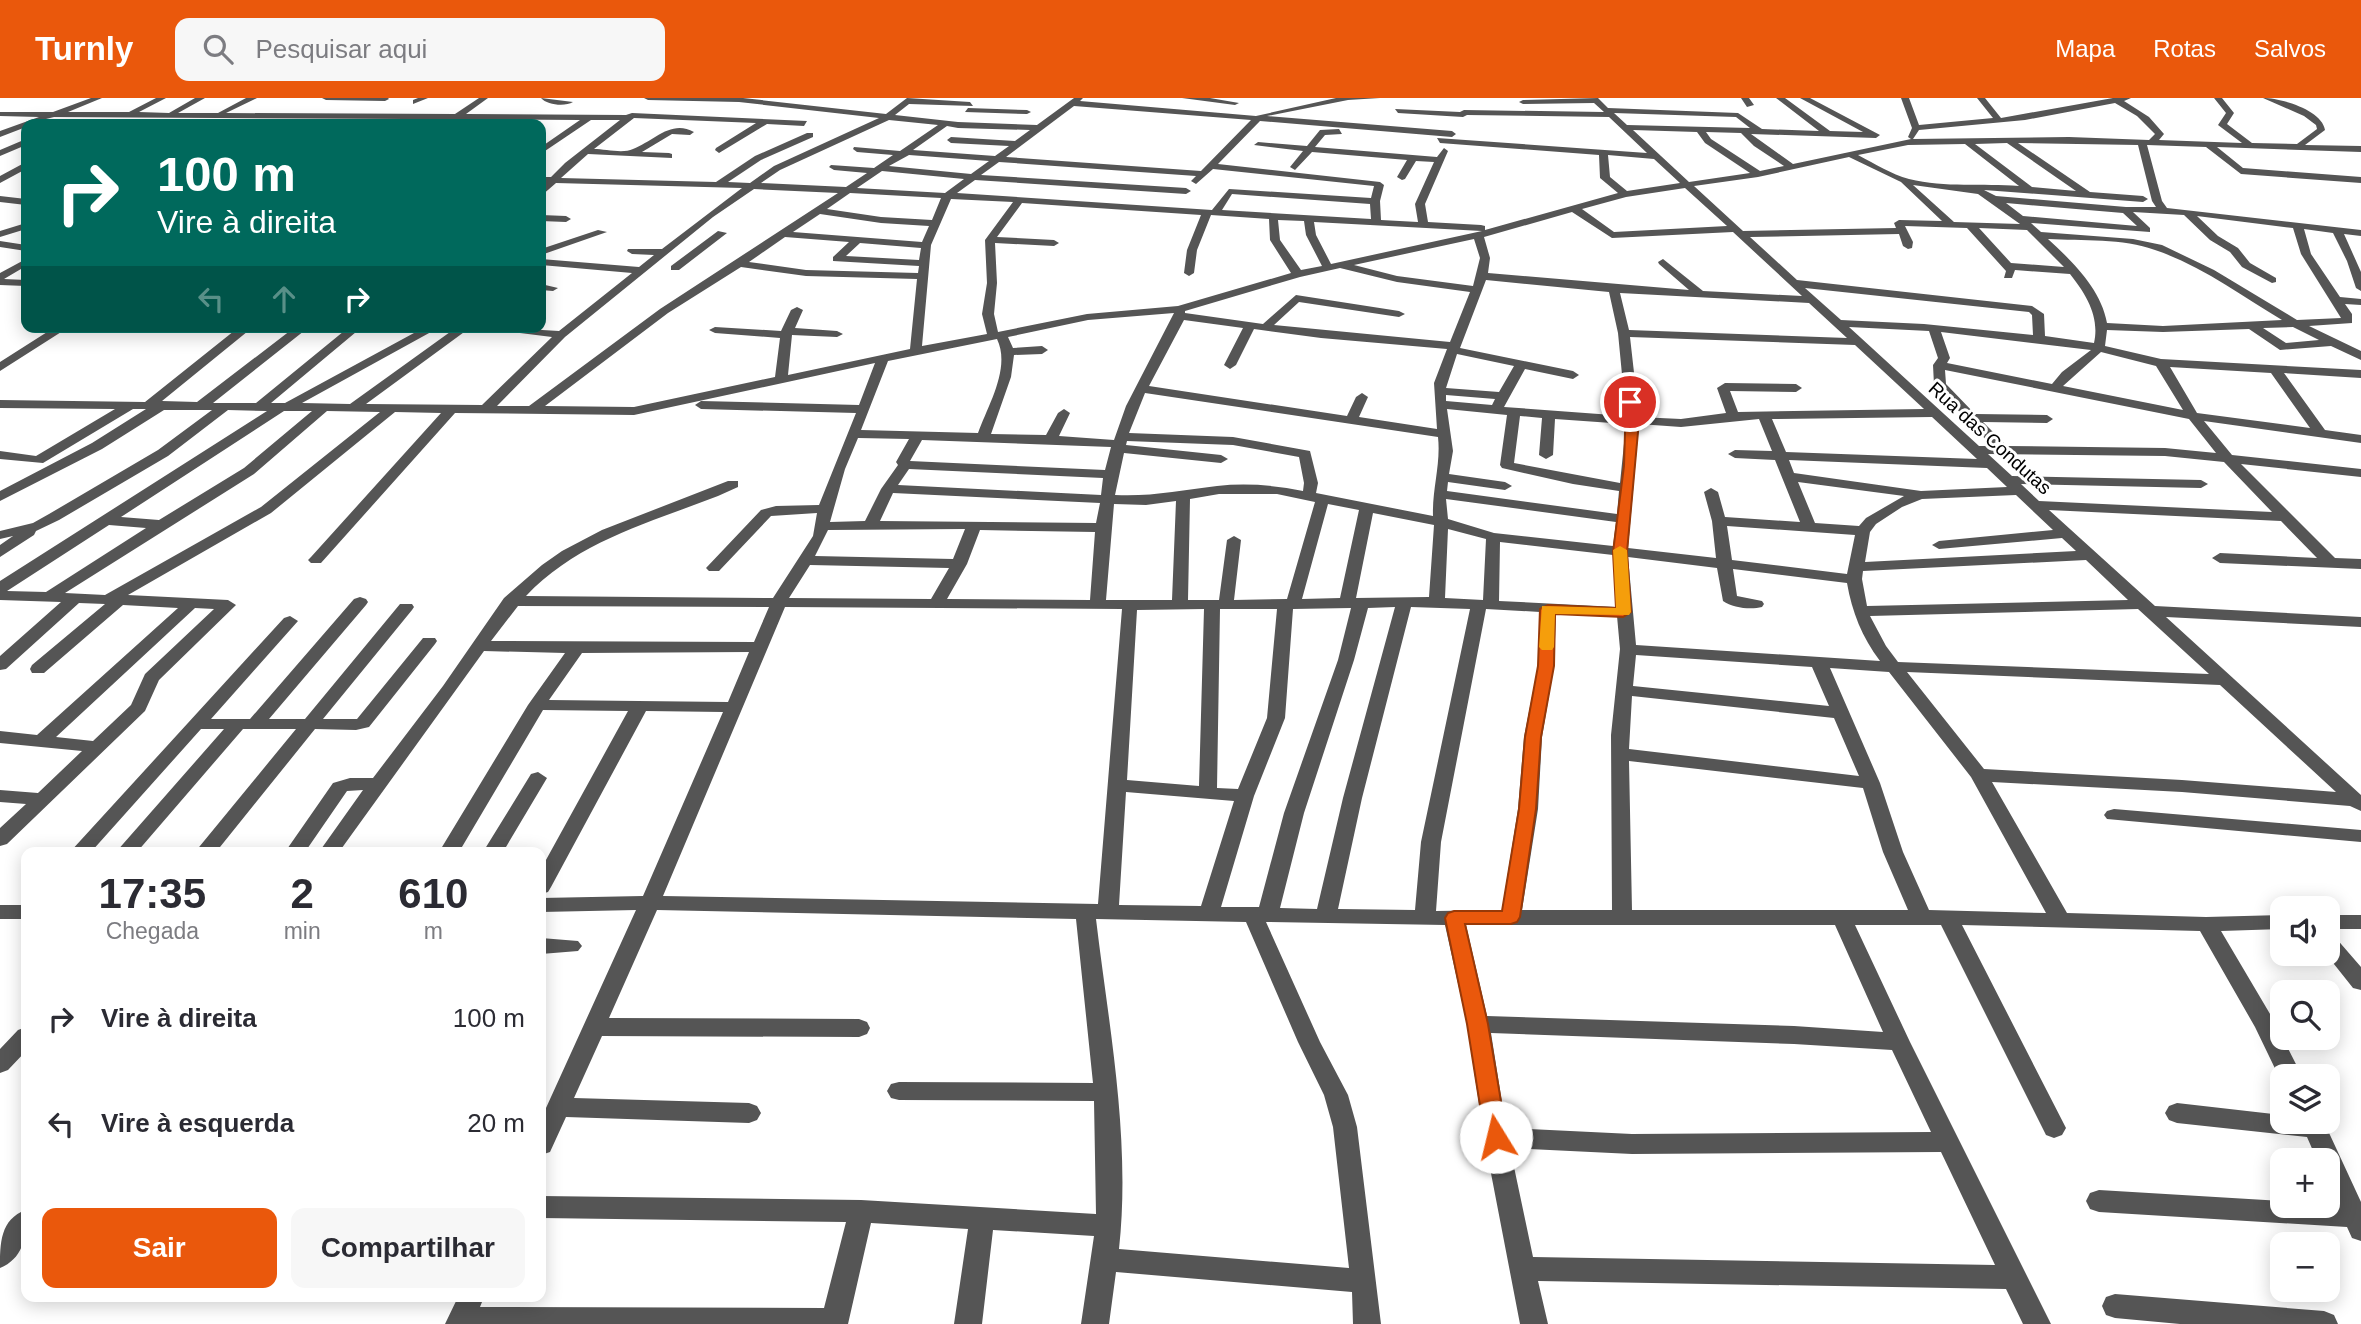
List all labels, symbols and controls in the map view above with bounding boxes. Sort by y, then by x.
search box [175,18,665,81]
text: Turnly [35,30,133,67]
icon: search [199,30,237,68]
text: Pesquisar aqui [255,34,427,64]
text: Mapa [2055,35,2115,62]
text: Rotas [2153,35,2216,62]
text: Salvos [2254,35,2326,62]
icon: right [42,147,133,238]
text: 100 m [157,147,296,201]
text: Vire à direita [157,204,336,240]
icon: left [192,280,230,318]
icon: ahead [265,280,303,318]
icon: right [338,280,376,318]
pin [1600,372,1660,432]
street label: Rua das Condutas [1924,378,2056,498]
icon: arrive [1611,383,1649,421]
text: 17:35 [99,870,206,917]
text: 2 [290,870,314,917]
text: 610 [398,870,468,917]
map controls [2270,896,2340,1302]
button: sound [2270,896,2340,966]
text: Chegada [106,918,199,944]
text: min [284,918,321,944]
text: m [424,918,443,944]
button: search [2270,980,2340,1050]
icon: right [42,1000,80,1038]
text: Vire à direita [101,1003,257,1033]
text: 100 m [453,1003,525,1033]
button: layers [2270,1064,2340,1134]
position arrow [1459,1100,1533,1174]
icon: left [42,1105,80,1143]
text: Vire à esquerda [101,1108,294,1138]
text: 20 m [467,1108,525,1138]
button: + [2270,1148,2340,1218]
button: Sair [42,1208,277,1288]
button: Compartilhar [291,1208,525,1288]
button: − [2270,1232,2340,1302]

